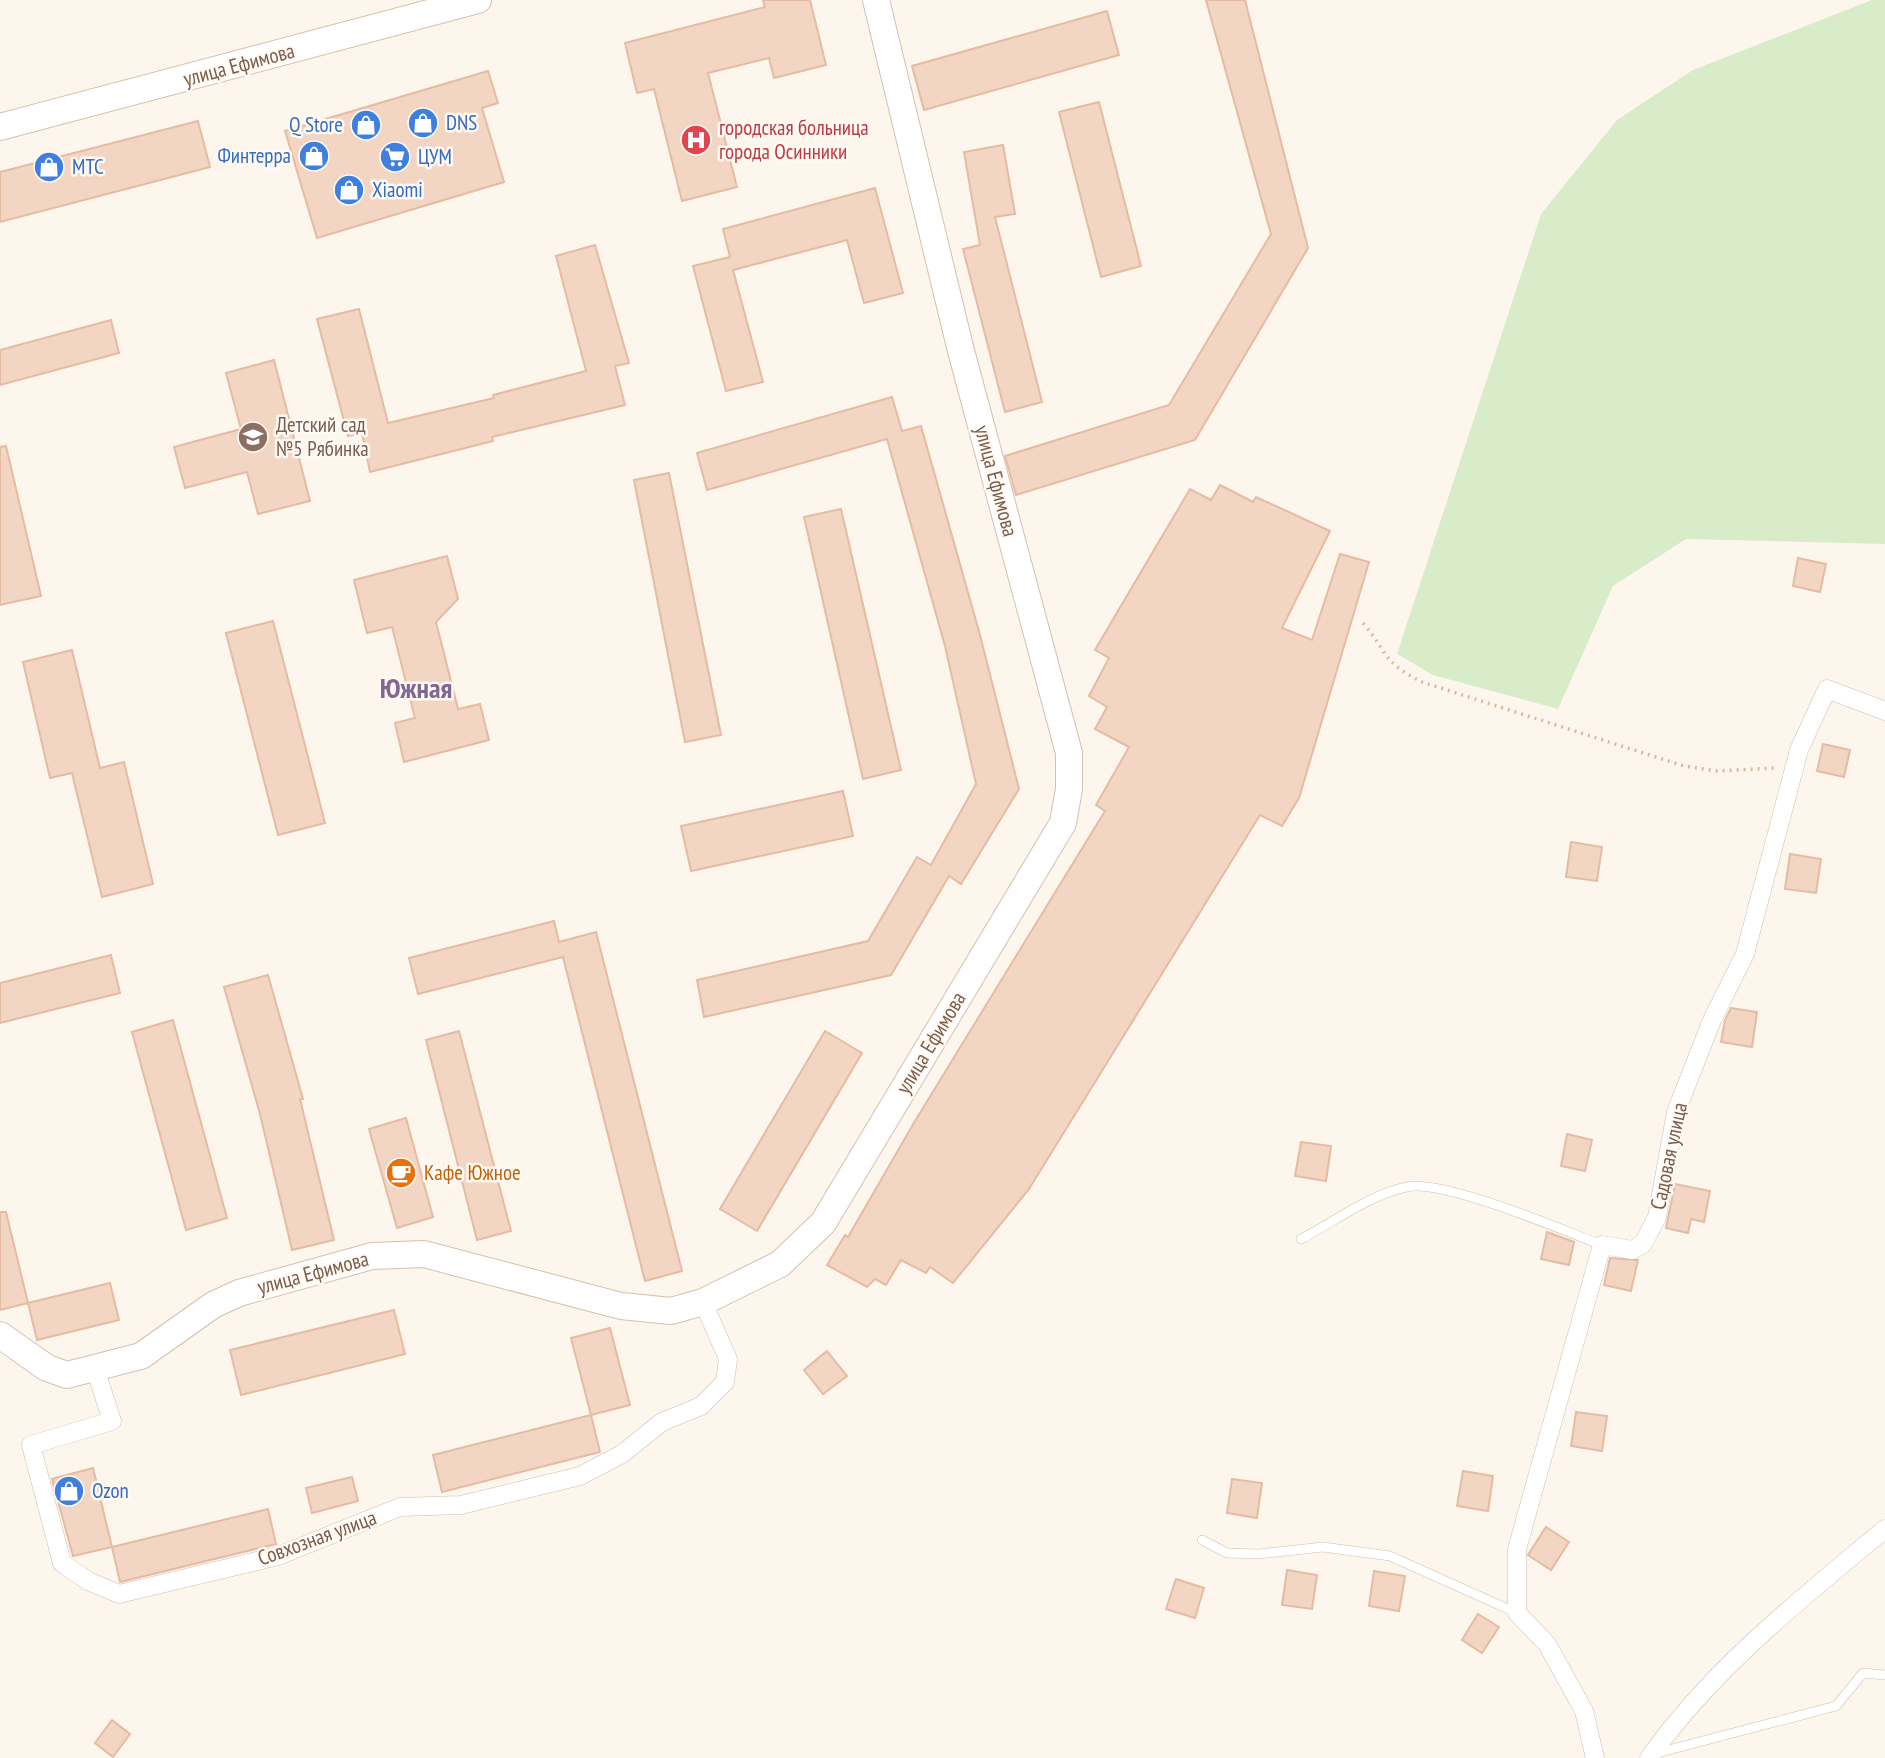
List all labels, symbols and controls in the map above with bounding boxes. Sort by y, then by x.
street label: улица Ефимова [180,37,298,92]
shop icon: DNS [406,106,440,140]
shop icon: Q Store [349,108,383,142]
place label: DNS [446,109,477,136]
place label: Q Store [289,111,343,138]
place label: городская больница города Осинники [719,114,869,165]
hospital icon: городская больница города Осинники [679,123,713,157]
shop icon: Финтерра [297,139,331,173]
supermarket icon: ЦУМ [378,140,412,174]
place label: Финтерра [218,142,291,169]
place label: ЦУМ [418,143,452,170]
shop icon: МТС [32,150,66,184]
place label: МТС [72,153,104,180]
shop icon: Xiaomi [332,173,366,207]
place label: Xiaomi [372,176,423,203]
place label: Детский сад №5 Рябинка [276,411,369,462]
school or university icon: Детский сад №5 Рябинка [236,420,270,454]
street label: улица Ефимова [969,422,1024,540]
district label: Южная [380,669,452,706]
street label: улица Ефимова [890,987,972,1099]
street label: Садовая улица [1644,1100,1693,1212]
cafe icon: Кафе Южное [384,1156,418,1190]
place label: Кафе Южное [424,1159,521,1186]
street label: улица Ефимова [254,1245,372,1300]
shop icon: Ozon [52,1474,86,1508]
place label: Ozon [92,1477,129,1504]
street label: Совхозная улица [254,1504,380,1571]

